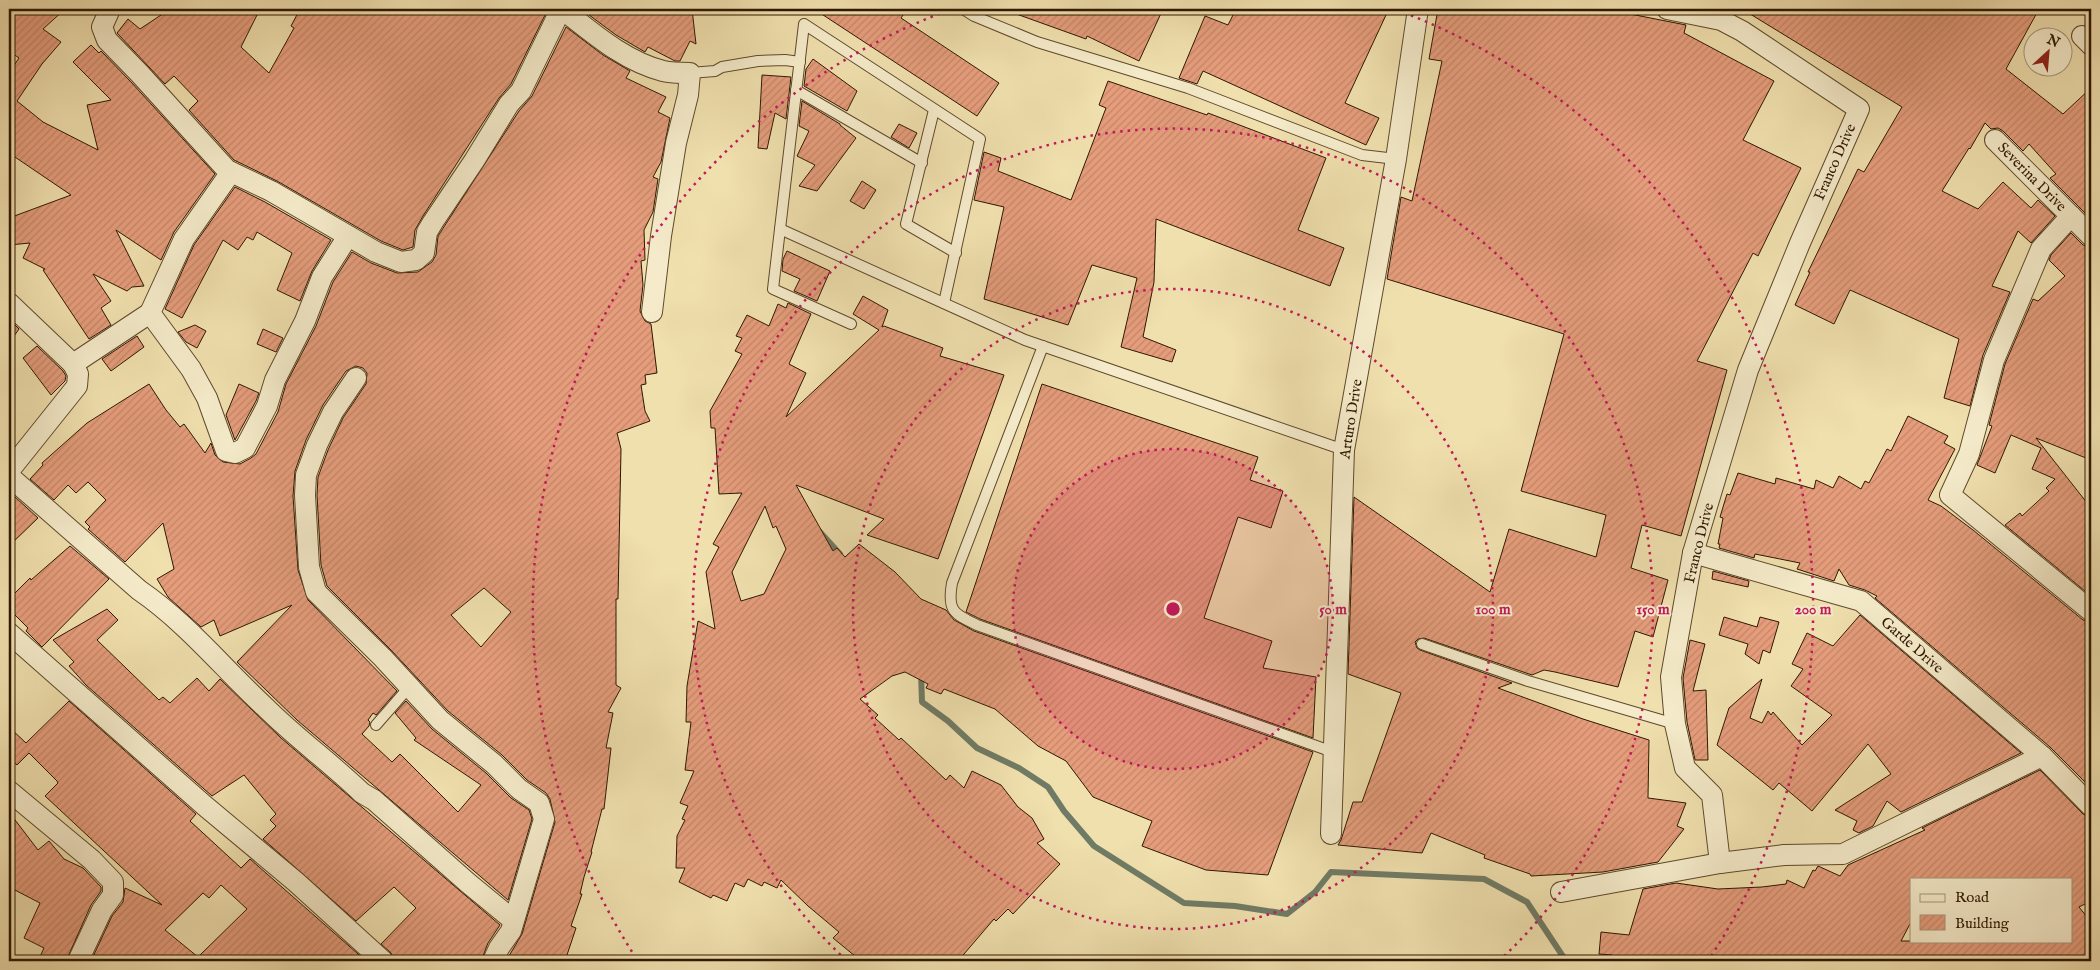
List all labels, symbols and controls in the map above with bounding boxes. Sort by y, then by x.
north arrow [2022,28,2072,78]
text: N [2043,30,2063,52]
street label: Franco Drive [1810,121,1860,203]
street label: Severina Drive [1993,138,2071,216]
street label: Arturo Drive [1335,378,1367,461]
street label: Franco Drive [1680,501,1718,585]
centre of rings [1164,600,1182,618]
text: 50 m [1319,600,1347,619]
text: 100 m [1475,600,1511,619]
text: 150 m [1636,600,1670,619]
text: 200 m [1795,600,1832,619]
street label: Garde Drive [1877,613,1947,678]
legend [1910,878,2072,942]
text: Road [1955,888,1990,907]
text: Building [1955,914,2010,933]

